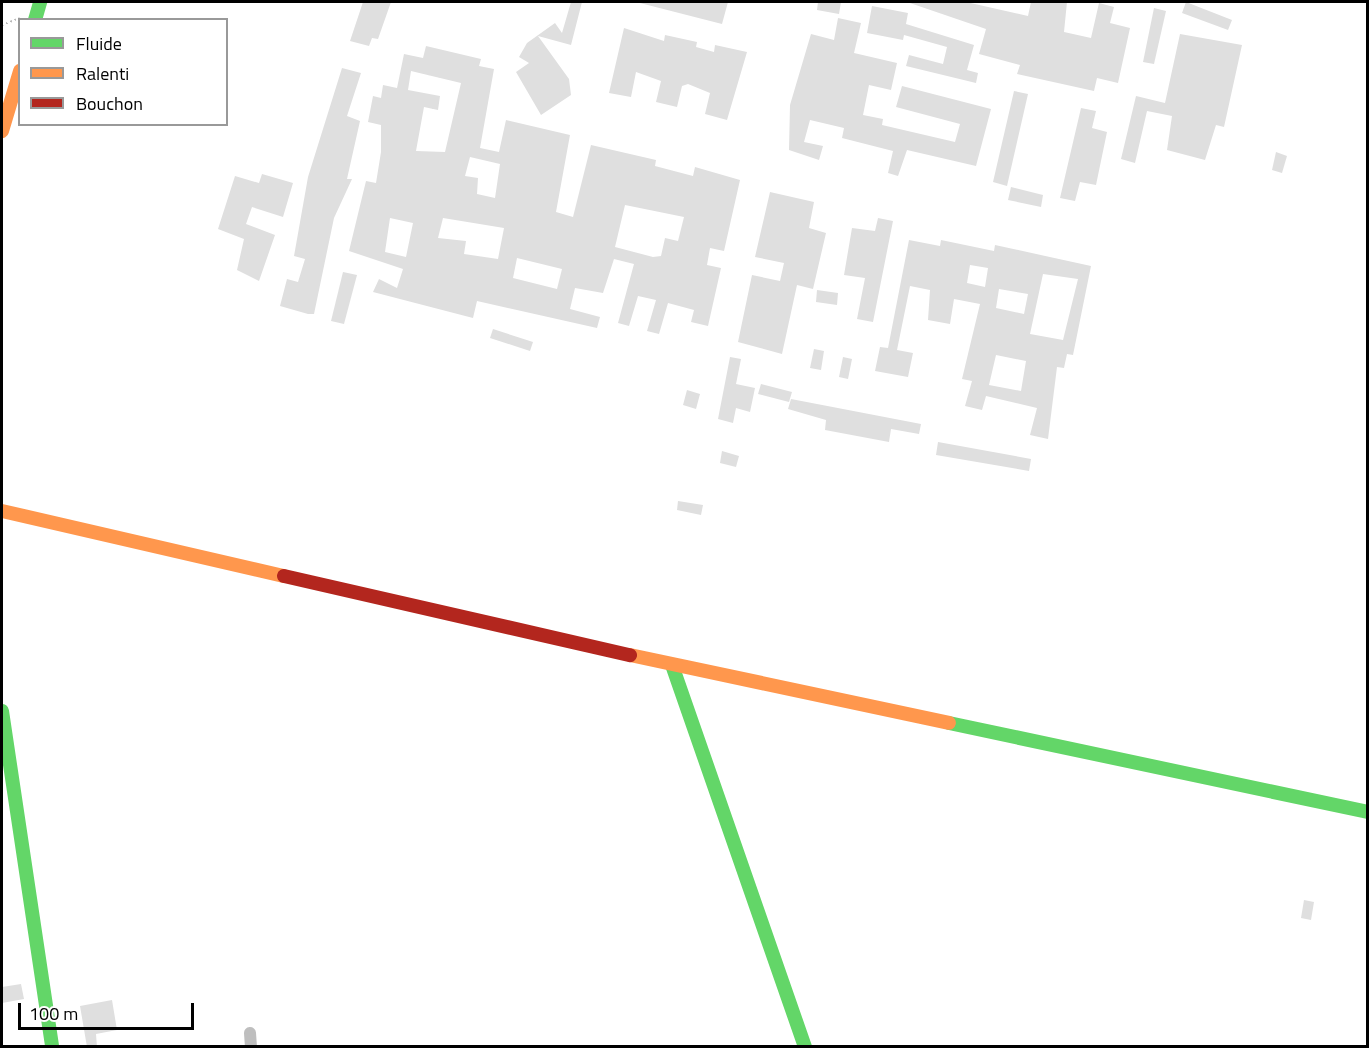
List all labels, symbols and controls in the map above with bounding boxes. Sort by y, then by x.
legend [18,18,228,126]
text: Fluide [76,30,122,57]
text: Ralenti [76,60,129,87]
text: Bouchon [76,90,143,117]
scale bar [21,991,196,1029]
text: 100 m [29,1000,78,1027]

